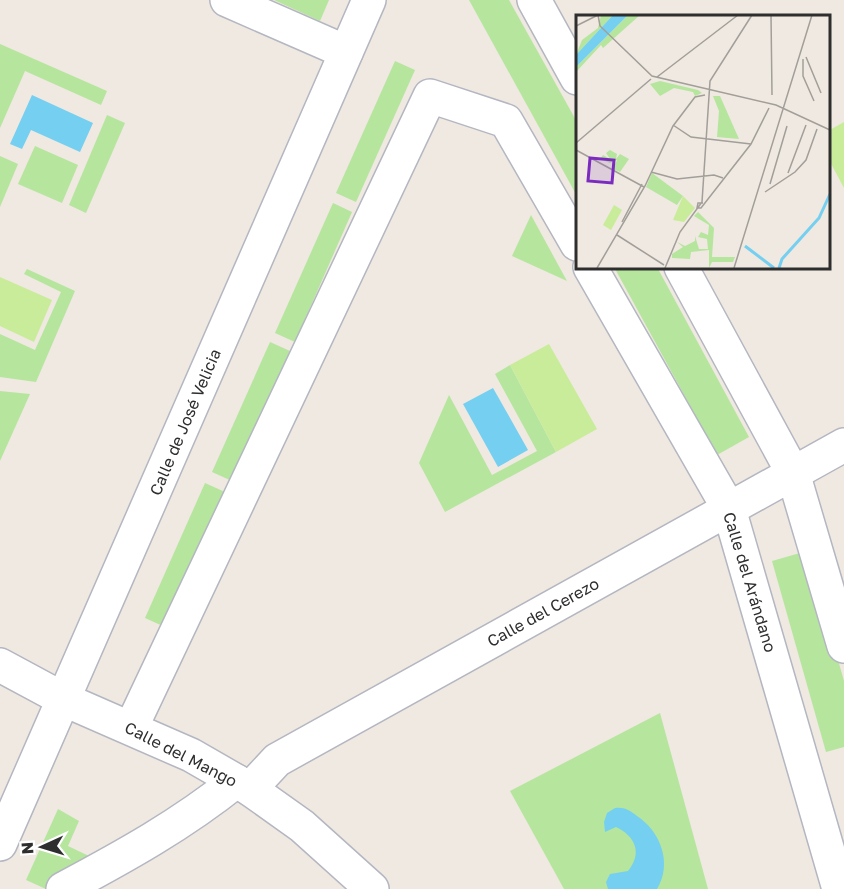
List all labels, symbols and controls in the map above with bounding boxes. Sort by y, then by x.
inset map [576,15,829,268]
street label: Calle de José Velicia [145,346,225,498]
street label: Calle del Arándano [719,509,781,655]
street label: Calle del Cerezo [484,573,602,651]
street label: Calle del Mango [121,717,241,791]
north arrow [12,817,72,877]
text: N [17,841,37,855]

